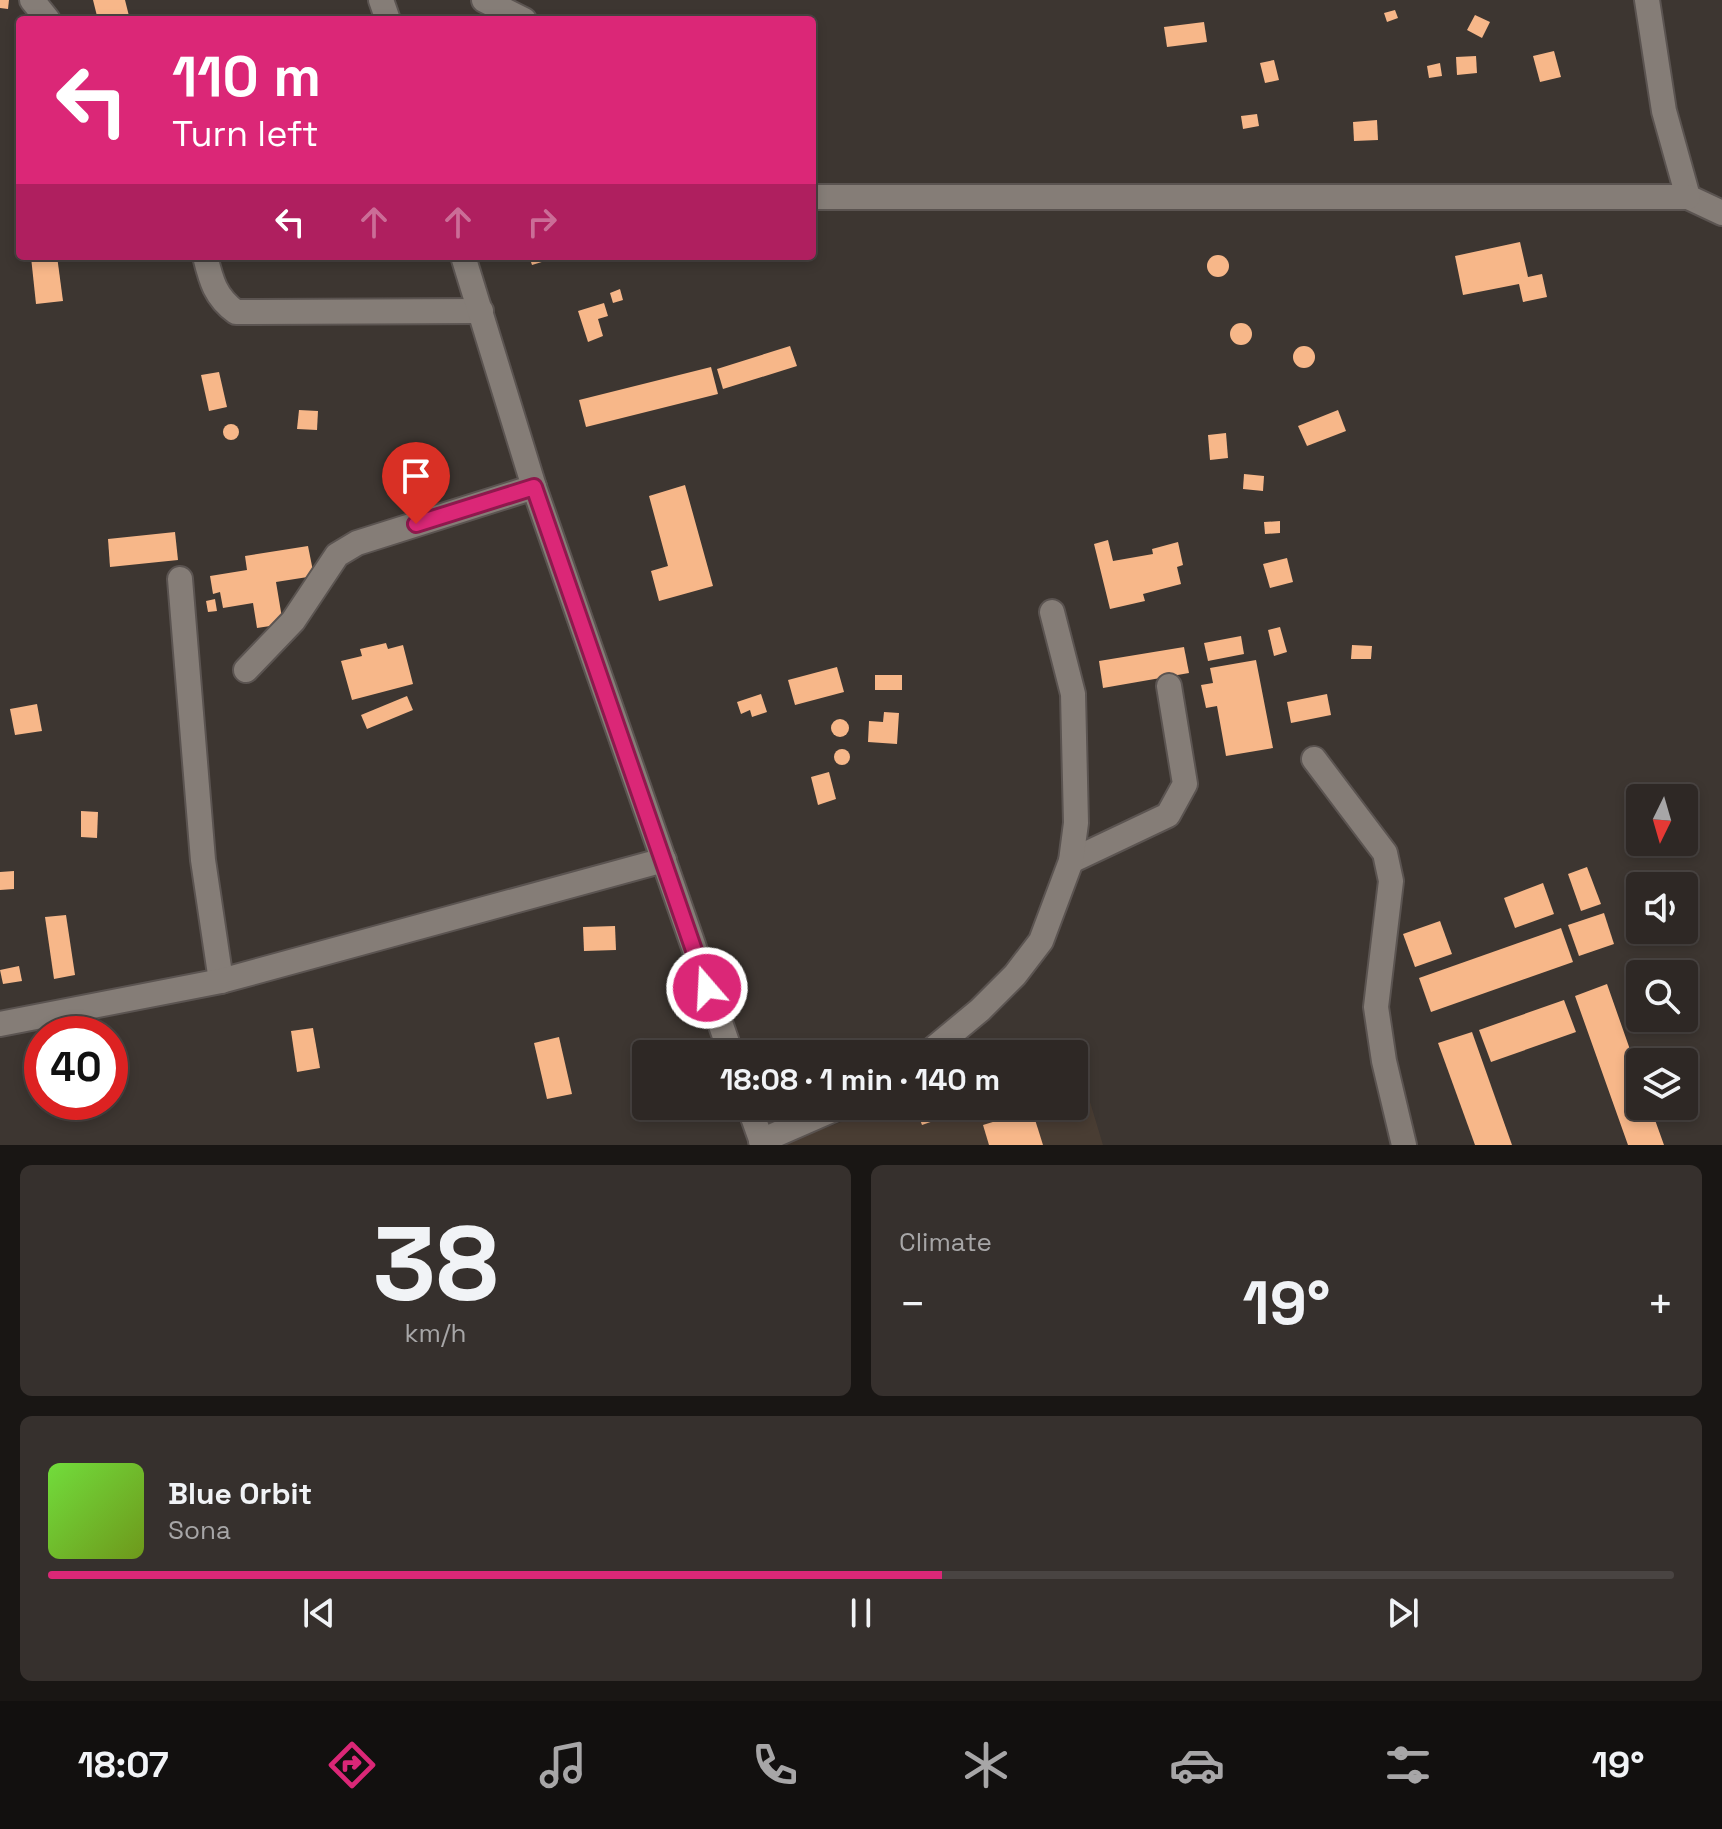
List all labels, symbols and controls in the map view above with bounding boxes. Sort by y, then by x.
text: 110 m [172,41,321,112]
icon: left [40,48,144,152]
text: Turn left [172,111,319,157]
icon: left [268,200,312,244]
icon: ahead [352,200,396,244]
icon: ahead [436,200,480,244]
icon: right [520,200,564,244]
pin [382,442,450,524]
icon: arrive [394,454,438,498]
north arrow [1626,784,1698,856]
map controls [1626,784,1698,1120]
button: sound [1626,872,1698,944]
position arrow [665,946,749,1030]
button: search [1626,960,1698,1032]
speed limit sign: 40 [24,1016,128,1120]
button: layers [1626,1048,1698,1120]
text: 18:08 · 1 min · 140 m [720,1060,1000,1099]
text: 38 [373,1198,498,1330]
text: Climate [899,1225,992,1259]
text: 19° [1243,1265,1330,1342]
text: − [899,1276,926,1332]
text: + [1647,1276,1674,1332]
text: km/h [405,1316,466,1350]
text: Blue Orbit [168,1474,312,1513]
text: Sona [168,1513,231,1547]
icon: previous [297,1591,341,1635]
icon: pause [839,1591,883,1635]
icon: next [1381,1591,1425,1635]
icon: directions [324,1737,380,1793]
icon: music [535,1737,591,1793]
icon: phone [747,1737,803,1793]
icon: climate [958,1737,1014,1793]
icon: car [1169,1737,1225,1793]
icon: filters [1380,1737,1436,1793]
text: 18:07 [78,1742,169,1788]
text: 19° [1592,1742,1644,1788]

